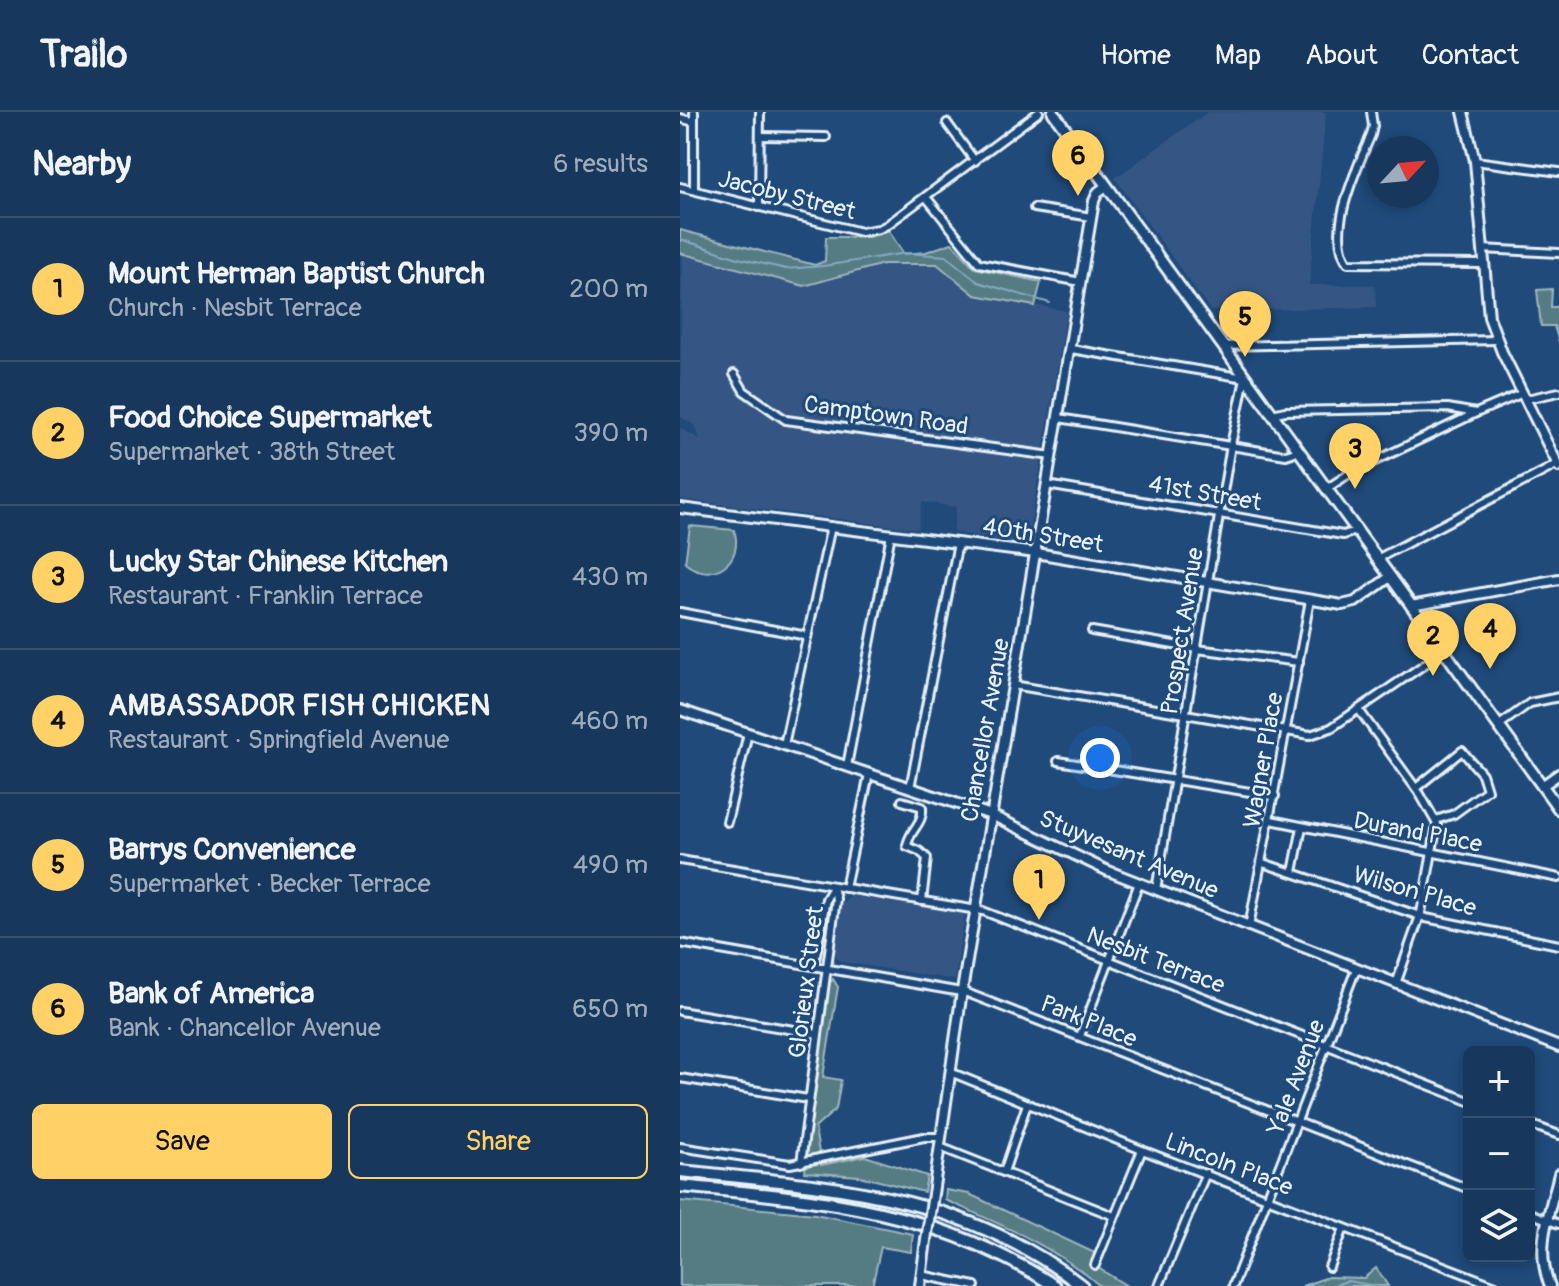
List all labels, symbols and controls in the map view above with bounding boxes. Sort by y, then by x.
text: Trailo [40,31,127,79]
text: Home [1100,38,1171,73]
text: Map [1215,38,1261,73]
text: About [1305,38,1378,73]
text: Contact [1422,38,1519,73]
pin: 6 [1052,130,1104,196]
north arrow [1367,136,1439,208]
text: Nearby [32,143,131,186]
text: 6 results [553,148,648,180]
street label: Jacoby Street [715,164,859,227]
text: Mount Herman Baptist Church [108,255,485,292]
text: 1 [53,273,63,305]
text: 200 m [569,273,648,305]
pin: 5 [1219,291,1271,357]
text: Church · Nesbit Terrace [108,292,362,324]
street label: Camptown Road [802,390,970,441]
text: Food Choice Supermarket [108,399,432,436]
text: 2 [51,417,65,449]
text: 390 m [574,417,648,449]
pin: 3 [1329,423,1381,489]
text: Supermarket · 38th Street [108,436,395,468]
street label: 41st Street [1146,469,1264,518]
street label: 40th Street [981,512,1106,559]
text: Lucky Star Chinese Kitchen [108,543,448,580]
street label: Prospect Avenue [1155,545,1210,717]
text: 3 [51,561,65,593]
text: 430 m [572,561,648,593]
text: Restaurant · Franklin Terrace [108,580,423,612]
pin: 4 [1464,603,1516,669]
pin: 2 [1407,610,1459,676]
street label: Chancellor Avenue [955,636,1016,824]
text: AMBASSADOR FISH CHICKEN [108,687,490,724]
street label: Wagner Place [1237,690,1290,830]
text: 4 [50,705,66,737]
text: 460 m [571,705,648,737]
text: Restaurant · Springfield Avenue [108,724,449,756]
your location [1080,738,1120,778]
street label: Stuyvesant Avenue [1035,804,1223,905]
street label: Durand Place [1351,806,1485,859]
text: Barrys Convenience [108,831,356,868]
text: 5 [51,849,65,881]
text: 490 m [573,849,648,881]
pin: 1 [1013,854,1065,920]
street label: Wilson Place [1350,860,1480,923]
text: Supermarket · Becker Terrace [108,868,431,900]
street label: Glorieux Street [783,904,830,1060]
street label: Nesbit Terrace [1083,921,1229,1000]
text: Bank of America [108,975,314,1012]
street label: Park Place [1036,989,1141,1054]
text: 6 [50,993,66,1025]
text: 650 m [572,993,648,1025]
text: Bank · Chancellor Avenue [108,1012,381,1044]
street label: Yale Avenue [1261,1015,1332,1140]
map controls [1463,1046,1535,1262]
button: + [1463,1046,1535,1118]
button: Save [32,1104,332,1179]
button: Share [348,1104,648,1179]
button: − [1463,1118,1535,1190]
street label: Lincoln Place [1161,1127,1297,1202]
button: layers [1463,1190,1535,1262]

